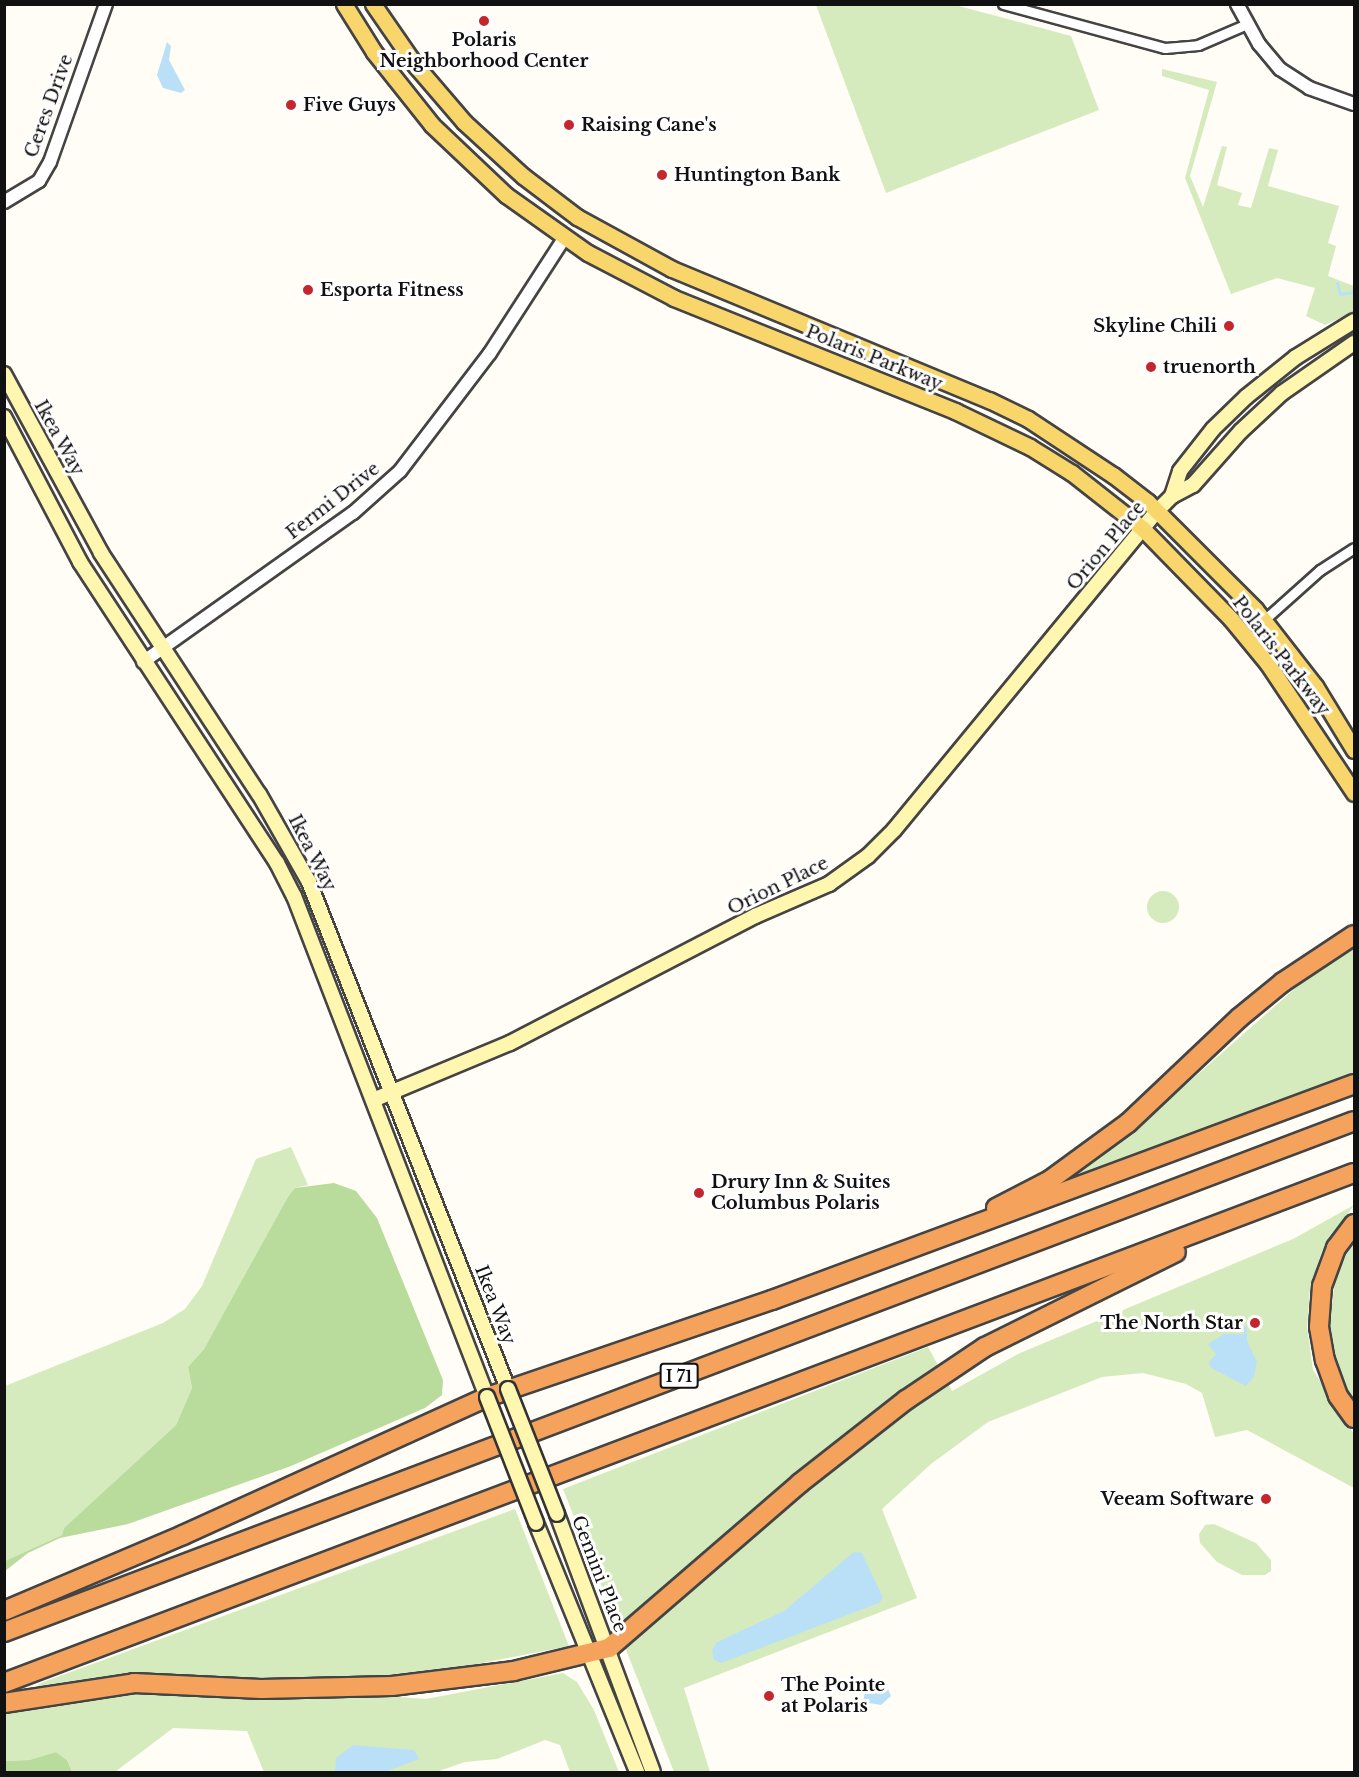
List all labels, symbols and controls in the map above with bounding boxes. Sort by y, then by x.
marker: Polaris Neighborhood Center [477,14,491,28]
place label: Polaris Neighborhood Center [380,30,588,72]
street label: Ceres Drive [20,51,78,161]
place label: Five Guys [303,94,396,116]
marker: Five Guys [284,98,298,112]
place label: Raising Cane's [581,114,717,136]
marker: Raising Cane's [562,118,576,132]
place label: Huntington Bank [674,164,840,186]
marker: Huntington Bank [655,168,669,182]
place label: Esporta Fitness [320,279,464,301]
marker: Esporta Fitness [301,283,315,297]
place label: Skyline Chili [1093,315,1217,337]
marker: Skyline Chili [1222,319,1236,333]
street label: Polaris Parkway [802,321,946,395]
place label: truenorth [1163,356,1256,378]
marker: truenorth [1144,360,1158,374]
street label: Ikea Way [29,396,89,480]
street label: Fermi Drive [282,458,384,544]
street label: Orion Place [1063,497,1149,595]
street label: Polaris Parkway [1228,592,1334,720]
street label: Ikea Way [283,811,341,895]
street label: Orion Place [724,852,832,920]
place label: Drury Inn & Suites Columbus Polaris [711,1172,891,1214]
marker: Drury Inn & Suites Columbus Polaris [692,1186,706,1200]
street label: Ikea Way [470,1262,520,1348]
place label: The North Star [1100,1312,1243,1334]
marker: The North Star [1248,1316,1262,1330]
road number: I 71 [660,1363,698,1389]
place label: Veeam Software [1101,1488,1254,1510]
marker: Veeam Software [1259,1492,1273,1506]
street label: Gemini Place [567,1513,631,1635]
place label: The Pointe at Polaris [781,1675,885,1718]
marker: The Pointe at Polaris [762,1689,776,1703]

